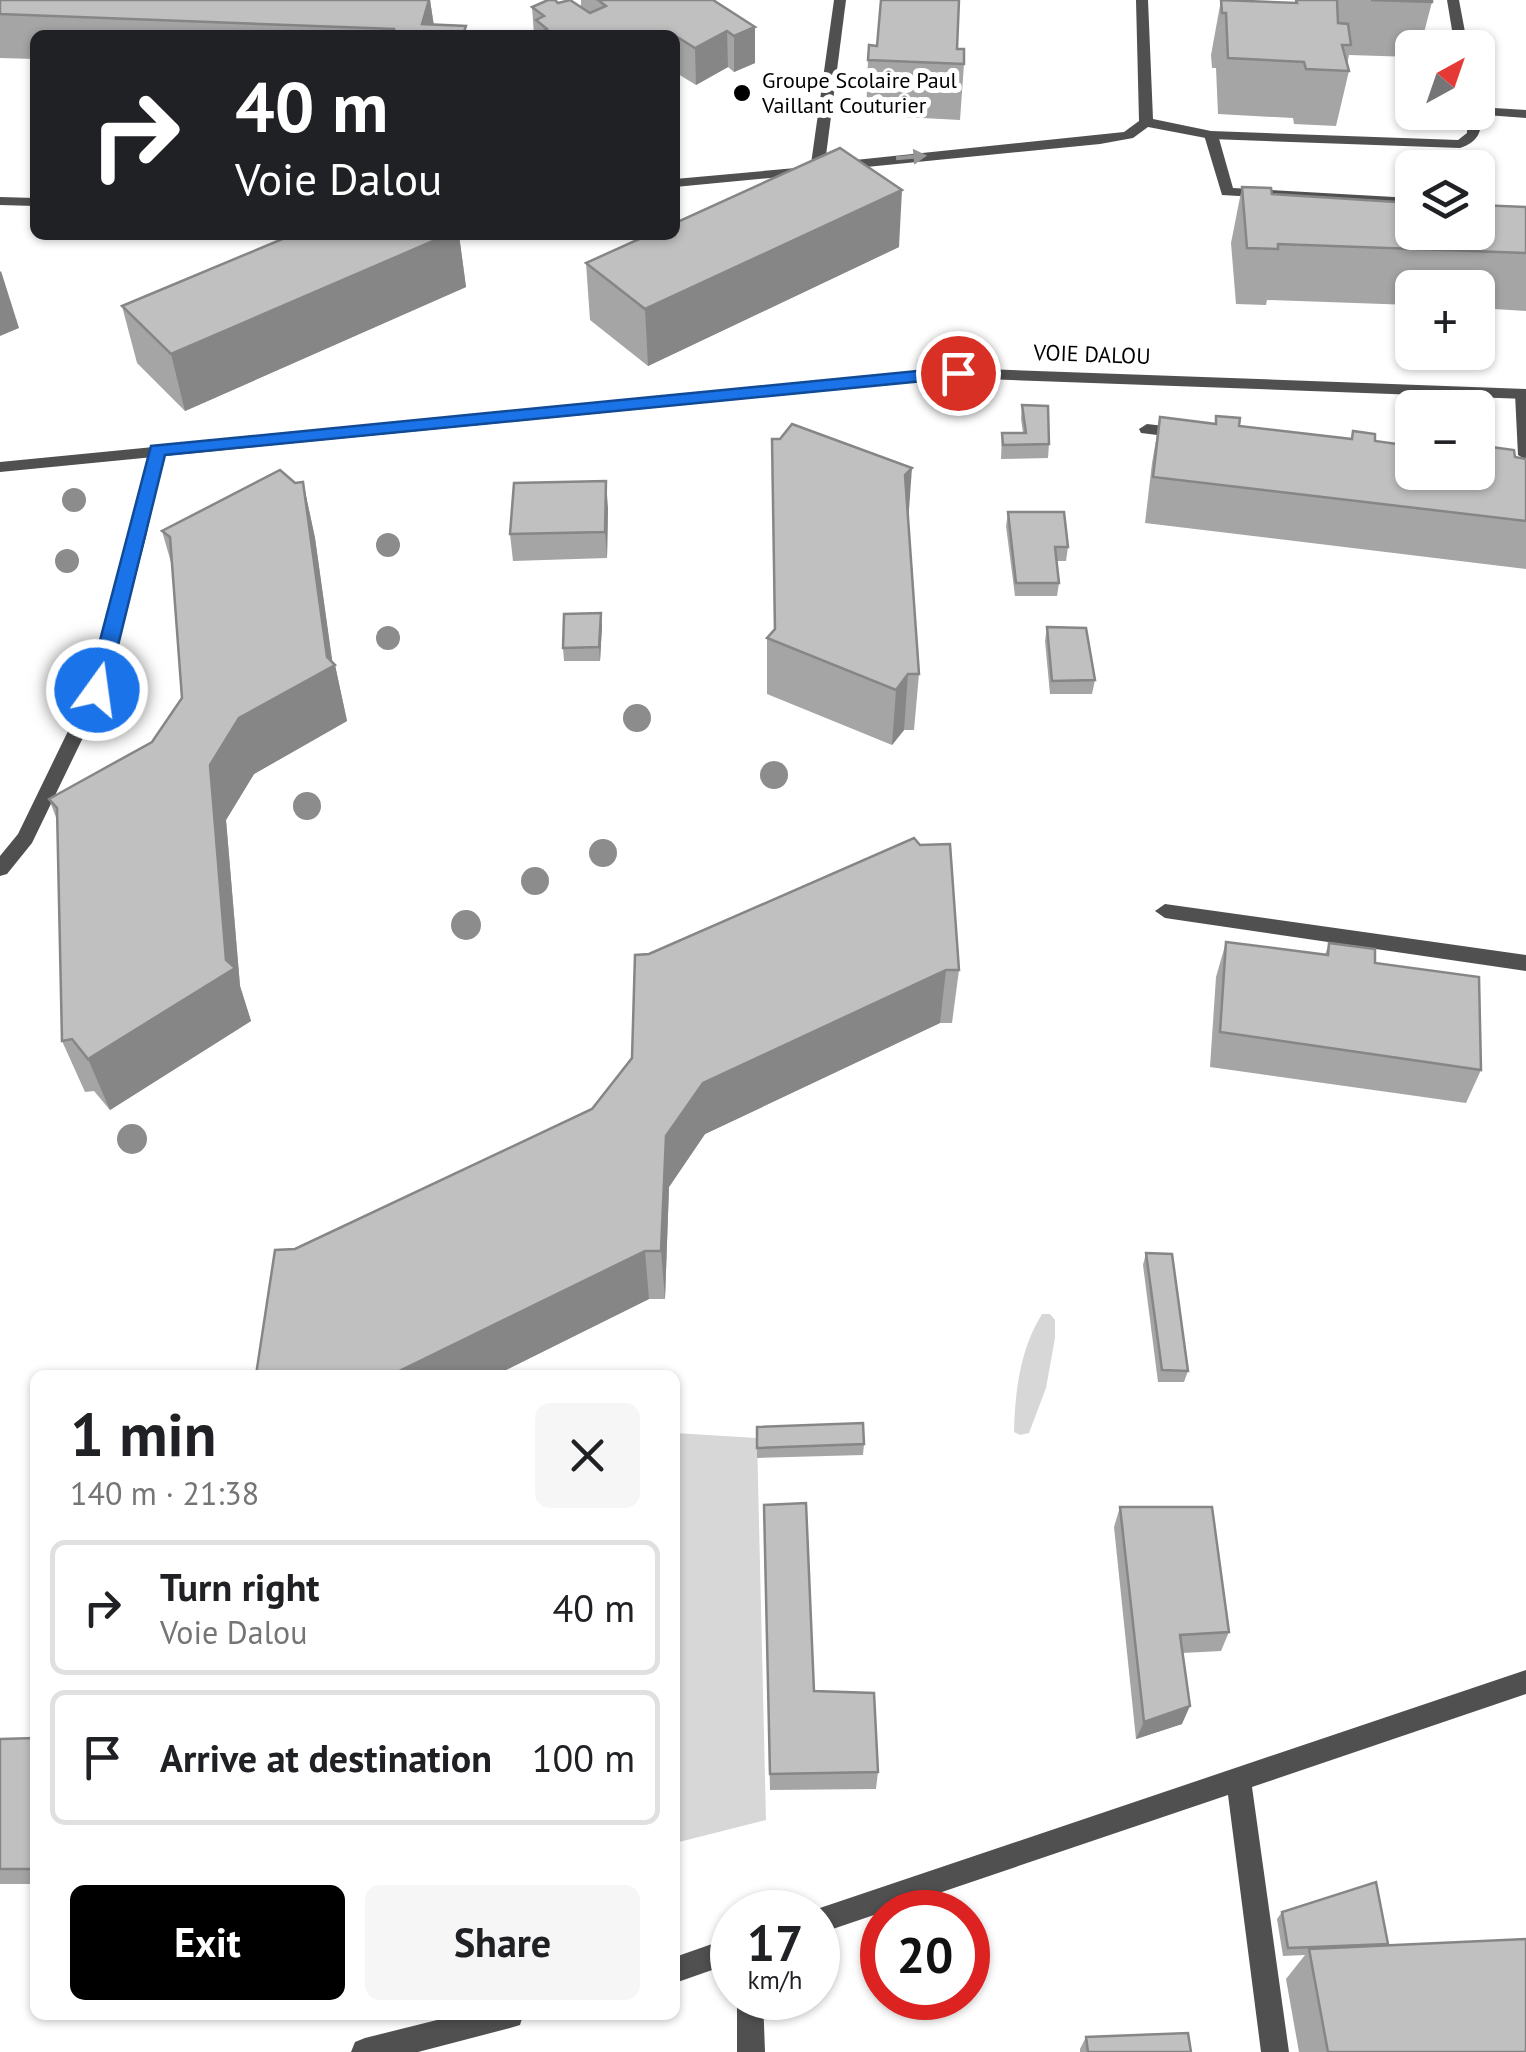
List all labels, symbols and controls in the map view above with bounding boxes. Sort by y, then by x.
north arrow [1395,30,1495,130]
map controls [1395,30,1495,490]
text: 40 m [235,61,388,151]
place label: Groupe Scolaire Paul Vaillant Couturier [761,66,957,119]
icon: right [70,70,200,200]
marker: Groupe Scolaire Paul Vaillant Couturier [731,82,753,104]
one-way arrow [895,148,927,164]
text: Voie Dalou [235,149,442,207]
button: layers [1395,150,1495,250]
button: + [1395,270,1495,370]
pin [916,331,1001,416]
street label: VOIE DALOU [1032,338,1151,370]
icon: arrive [931,346,986,401]
button: − [1395,390,1495,490]
position arrow [45,638,149,742]
text: 1 min [70,1395,216,1473]
button: close [535,1403,640,1508]
text: 140 m · 21:38 [70,1472,259,1514]
text: Turn right [160,1562,320,1611]
icon: right [75,1580,130,1635]
text: 40 m [553,1583,635,1632]
text: Voie Dalou [160,1611,307,1653]
icon: arrive [75,1730,130,1785]
text: Arrive at destination [160,1733,492,1782]
text: 100 m [532,1733,635,1782]
button: Exit [70,1885,345,2000]
button: Share [365,1885,640,2000]
speed limit sign: 20 [860,1890,990,2020]
text: 17 [747,1910,803,1975]
text: km/h [748,1964,802,1996]

